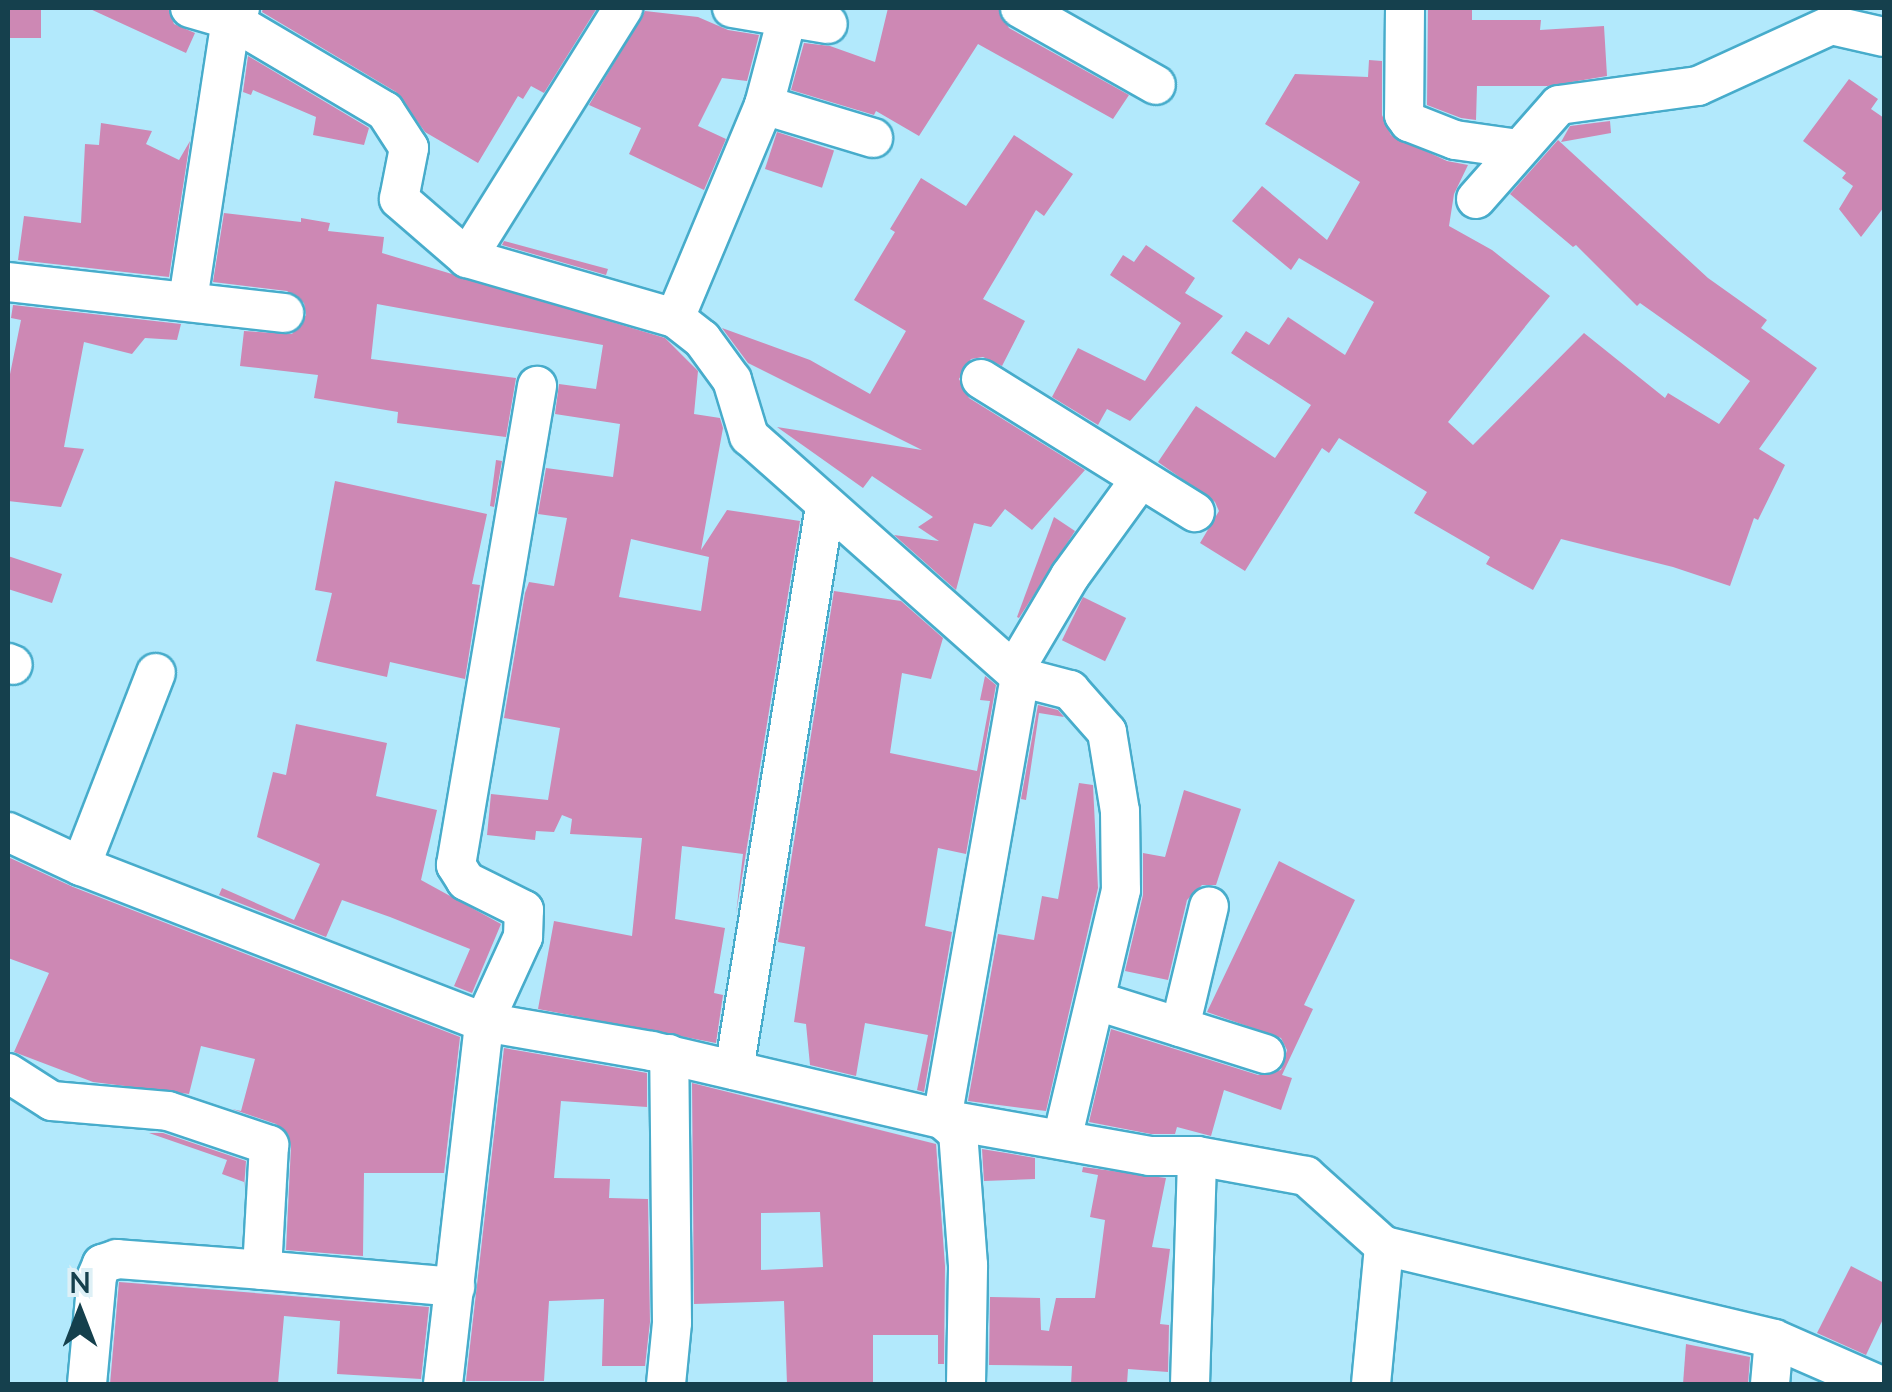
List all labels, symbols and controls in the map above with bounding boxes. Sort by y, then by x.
north arrow [30,1262,130,1362]
text: N [69,1265,91,1299]

